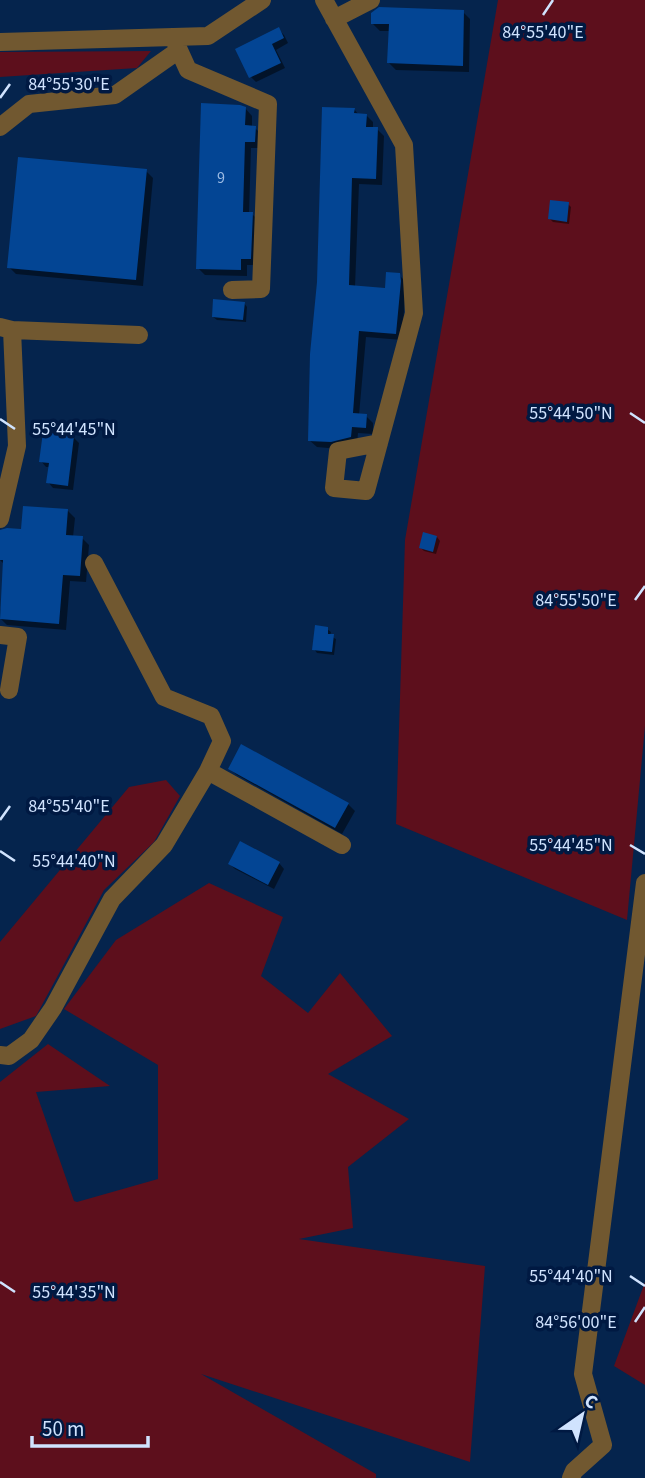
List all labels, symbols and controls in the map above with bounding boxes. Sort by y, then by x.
text: 84°55'40"E [502,20,584,45]
text: 84°55'30"E [28,72,110,97]
house number: 9 [217,167,225,189]
text: 55°44'50"N [529,401,613,426]
text: 55°44'45"N [32,417,116,442]
text: 84°55'50"E [535,588,617,613]
text: 84°55'40"E [28,794,110,819]
text: 55°44'45"N [529,833,613,858]
text: 55°44'40"N [32,849,116,874]
text: 55°44'40"N [529,1264,613,1289]
text: 55°44'35"N [32,1280,116,1305]
text: 84°56'00"E [535,1310,617,1335]
north arrow [547,1380,617,1450]
text: С [579,1388,603,1416]
scale bar [32,1404,147,1448]
text: 50 m [42,1414,84,1444]

